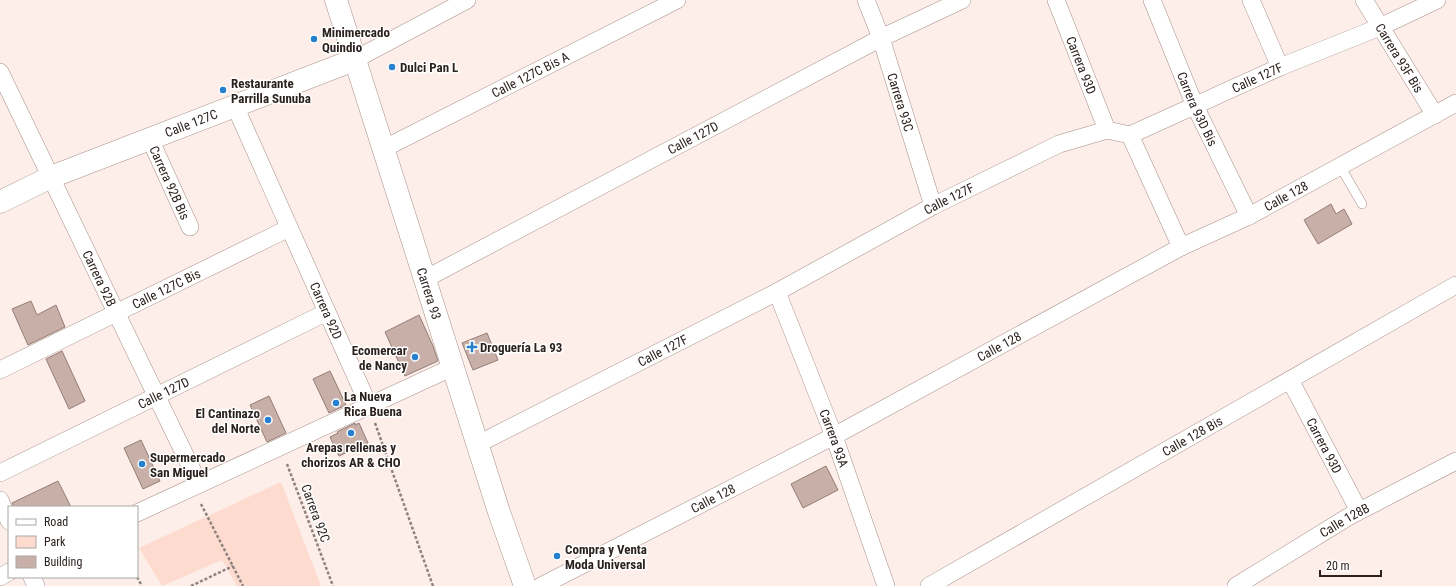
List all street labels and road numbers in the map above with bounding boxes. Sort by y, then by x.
street label: Carrera 93F Bis [1372,21,1426,96]
street label: Carrera 93D [1063,34,1099,96]
street label: Calle 127C Bis A [489,49,572,101]
street label: Calle 127F [1229,60,1285,96]
street label: Carrera 93D Bis [1174,70,1220,149]
street label: Carrera 93C [884,71,917,133]
street label: Calle 127C [163,106,220,140]
street label: Calle 127D [665,118,721,157]
street label: Carrera 92B Bis [146,144,193,222]
street label: Calle 128 [1261,178,1311,214]
street label: Calle 127F [921,180,976,218]
street label: Carrera 92B [79,248,119,309]
street label: Calle 127C Bis [130,266,203,312]
street label: Carrera 93 [414,266,444,321]
street label: Carrera 92D [307,280,345,342]
street label: Calle 128 [975,329,1024,365]
street label: Calle 127F [635,332,690,370]
street label: Calle 127D [135,374,192,412]
street label: Carrera 93A [816,407,851,470]
street label: Calle 128 Bis [1160,413,1225,459]
street label: Carrera 93D [1303,415,1345,476]
street label: Calle 128 [688,481,738,516]
street label: Carrera 92C [298,482,333,544]
street label: Calle 128B [1317,500,1372,541]

